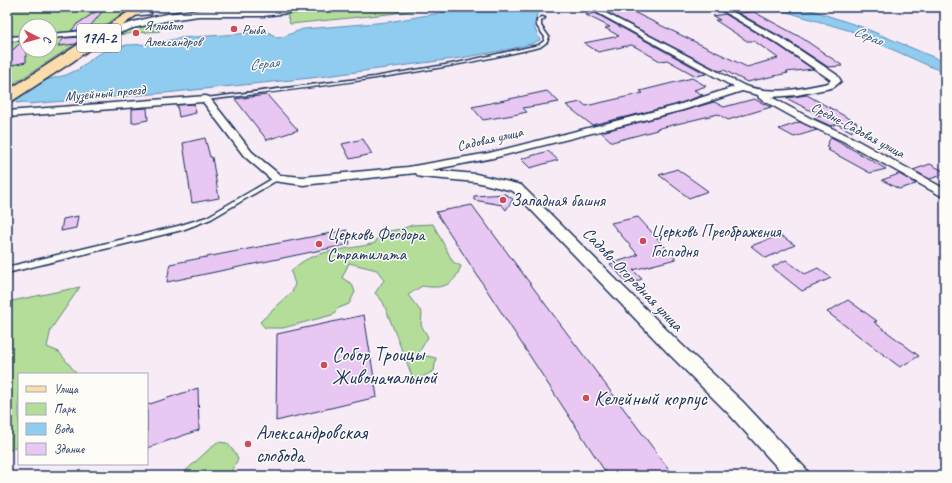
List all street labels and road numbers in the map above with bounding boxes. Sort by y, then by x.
road number: 17А-2 [77,24,121,52]
street label: Музейный проезд [64,81,148,105]
street label: Средне-Садовая улица [808,98,908,162]
street label: Садовая улица [455,123,525,155]
street label: Садово-Огородная улица [578,223,689,336]

